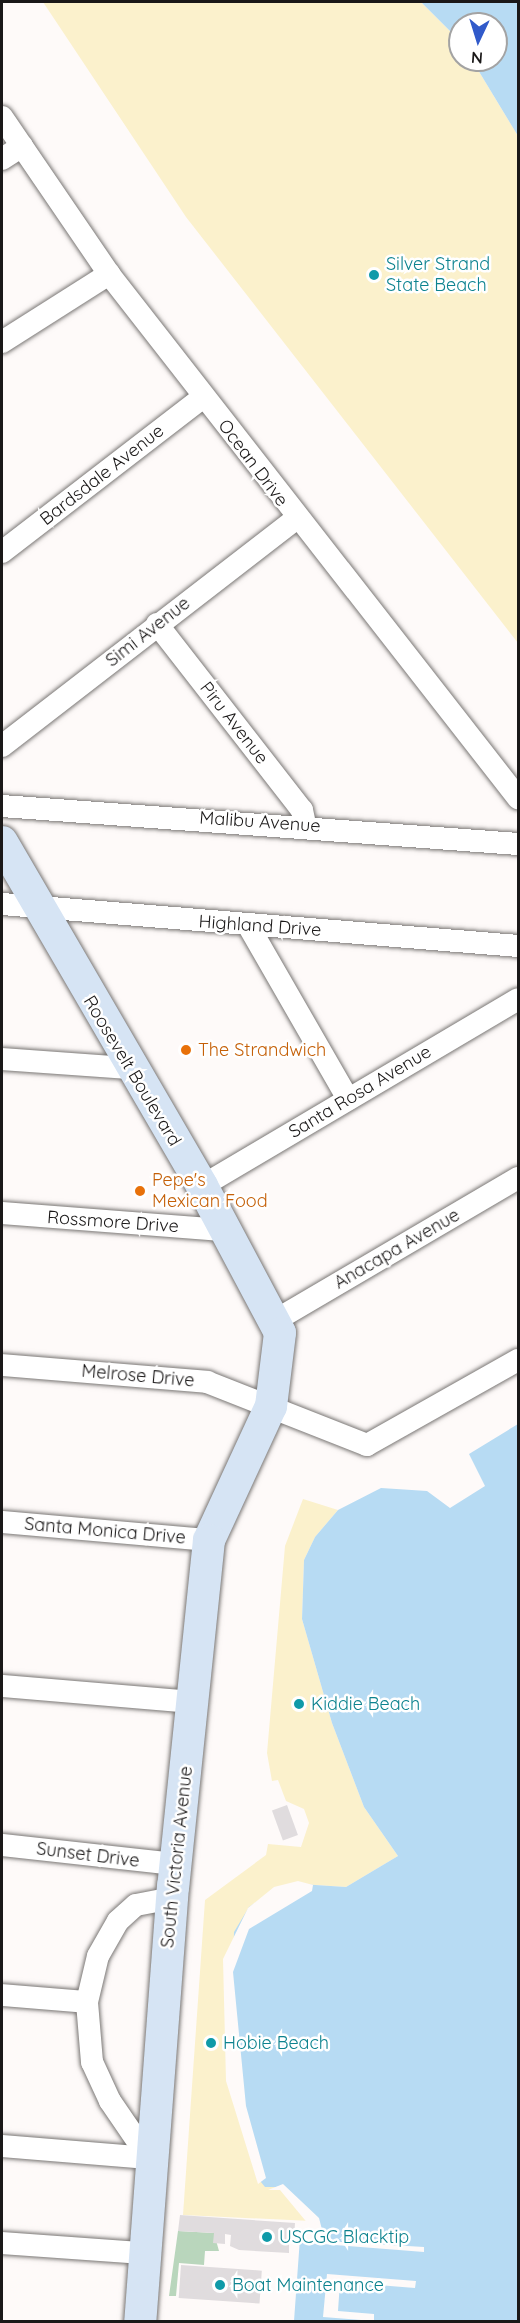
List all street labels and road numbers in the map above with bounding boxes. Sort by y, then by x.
street label: Ocean Drive [213,415,293,511]
street label: Bardsdale Avenue [36,420,168,530]
street label: Simi Avenue [102,592,194,672]
street label: Piru Avenue [195,678,273,768]
street label: Malibu Avenue [199,807,321,837]
street label: Highland Drive [198,911,322,941]
street label: Roosevelt Boulevard [79,992,185,1150]
street label: Santa Rosa Avenue [285,1041,435,1143]
street label: Anacapa Avenue [330,1204,464,1294]
street label: Rossmore Drive [46,1207,180,1237]
street label: Melrose Drive [81,1360,195,1392]
street label: Santa Monica Drive [23,1513,187,1549]
street label: South Victoria Avenue [157,1765,197,1949]
street label: Sunset Drive [35,1838,141,1872]

